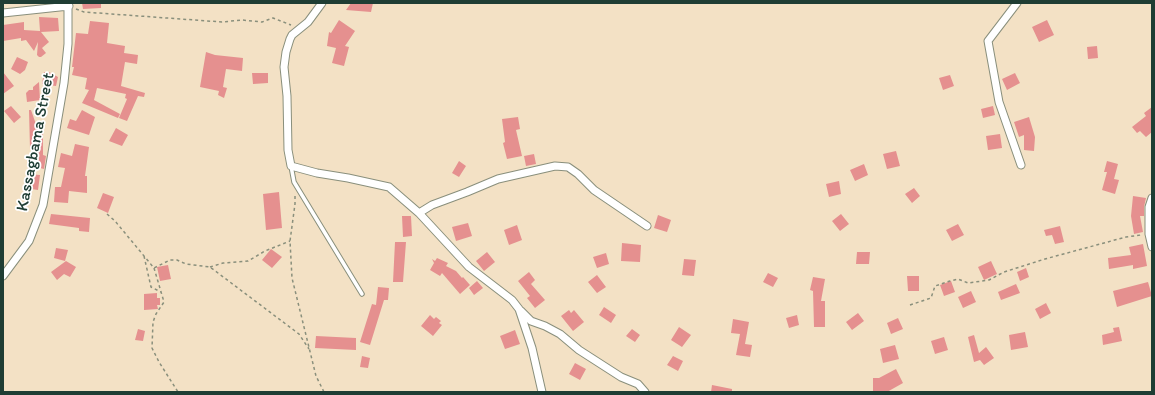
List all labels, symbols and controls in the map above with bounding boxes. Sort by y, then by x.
street label: Kassagbama Street [13,71,59,213]

